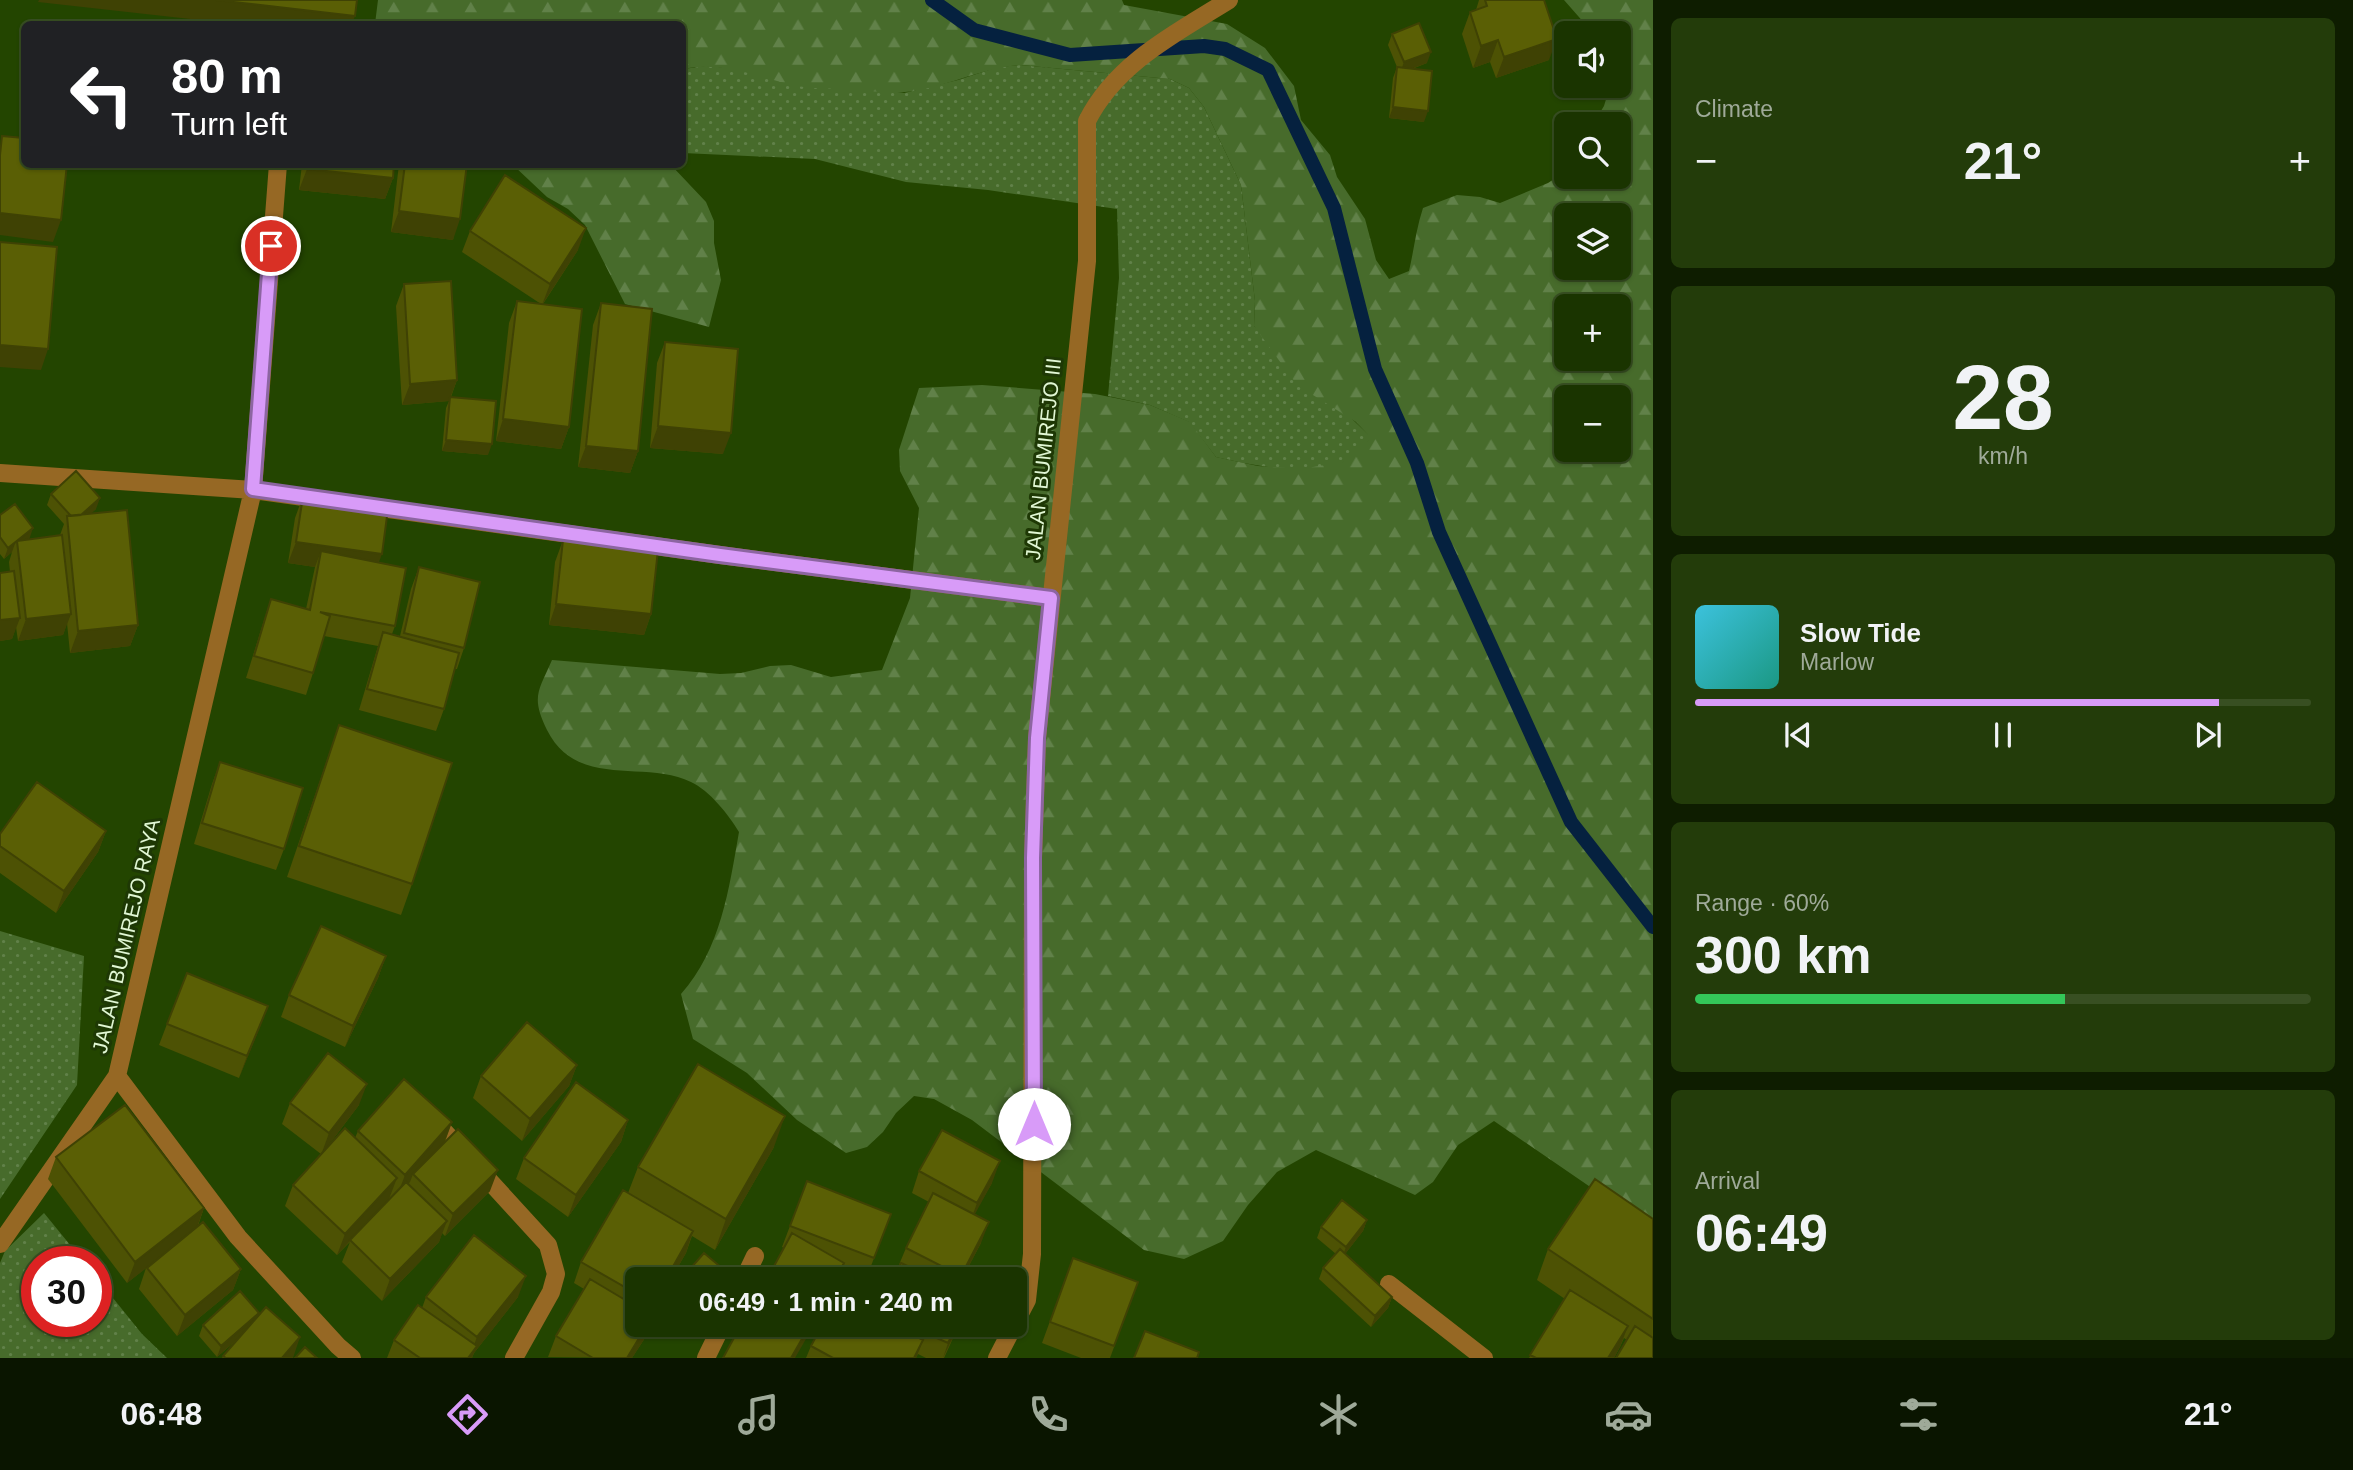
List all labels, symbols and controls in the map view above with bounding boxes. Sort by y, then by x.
map controls [1554,21,1631,462]
button: sound [1554,21,1631,98]
icon: left [56,49,147,140]
text: 80 m [171,49,283,103]
text: Climate [1695,96,1773,122]
text: Turn left [171,106,287,142]
button: search [1554,112,1631,189]
text: 21° [1964,132,2042,190]
text: − [1695,140,1717,182]
text: + [2289,140,2311,182]
button: layers [1554,203,1631,280]
pin [241,216,301,276]
icon: arrive [252,227,290,265]
button: + [1554,294,1631,371]
text: 28 [1952,347,2054,448]
street label: JALAN BUMIREJO III [1021,357,1065,561]
button: − [1554,385,1631,462]
text: km/h [1978,443,2028,469]
text: Slow Tide [1800,618,1921,648]
text: Marlow [1800,649,1874,675]
icon: previous [1779,716,1817,754]
icon: pause [1984,716,2022,754]
icon: next [2189,716,2227,754]
street label: JALAN BUMIREJO RAYA [88,817,164,1055]
text: Range · 60% [1695,890,1829,916]
text: 300 km [1695,926,1871,984]
position arrow [997,1087,1071,1161]
text: Arrival [1695,1168,1760,1194]
text: 06:49 [1695,1204,1828,1262]
speed limit sign: 30 [21,1246,112,1337]
text: 06:49 · 1 min · 240 m [699,1287,953,1317]
icon: directions [443,1390,492,1439]
icon: music [734,1390,783,1439]
icon: phone [1024,1390,1073,1439]
icon: climate [1314,1390,1363,1439]
icon: car [1604,1390,1653,1439]
icon: filters [1894,1390,1943,1439]
text: 06:48 [121,1396,202,1432]
text: 21° [2184,1396,2232,1432]

